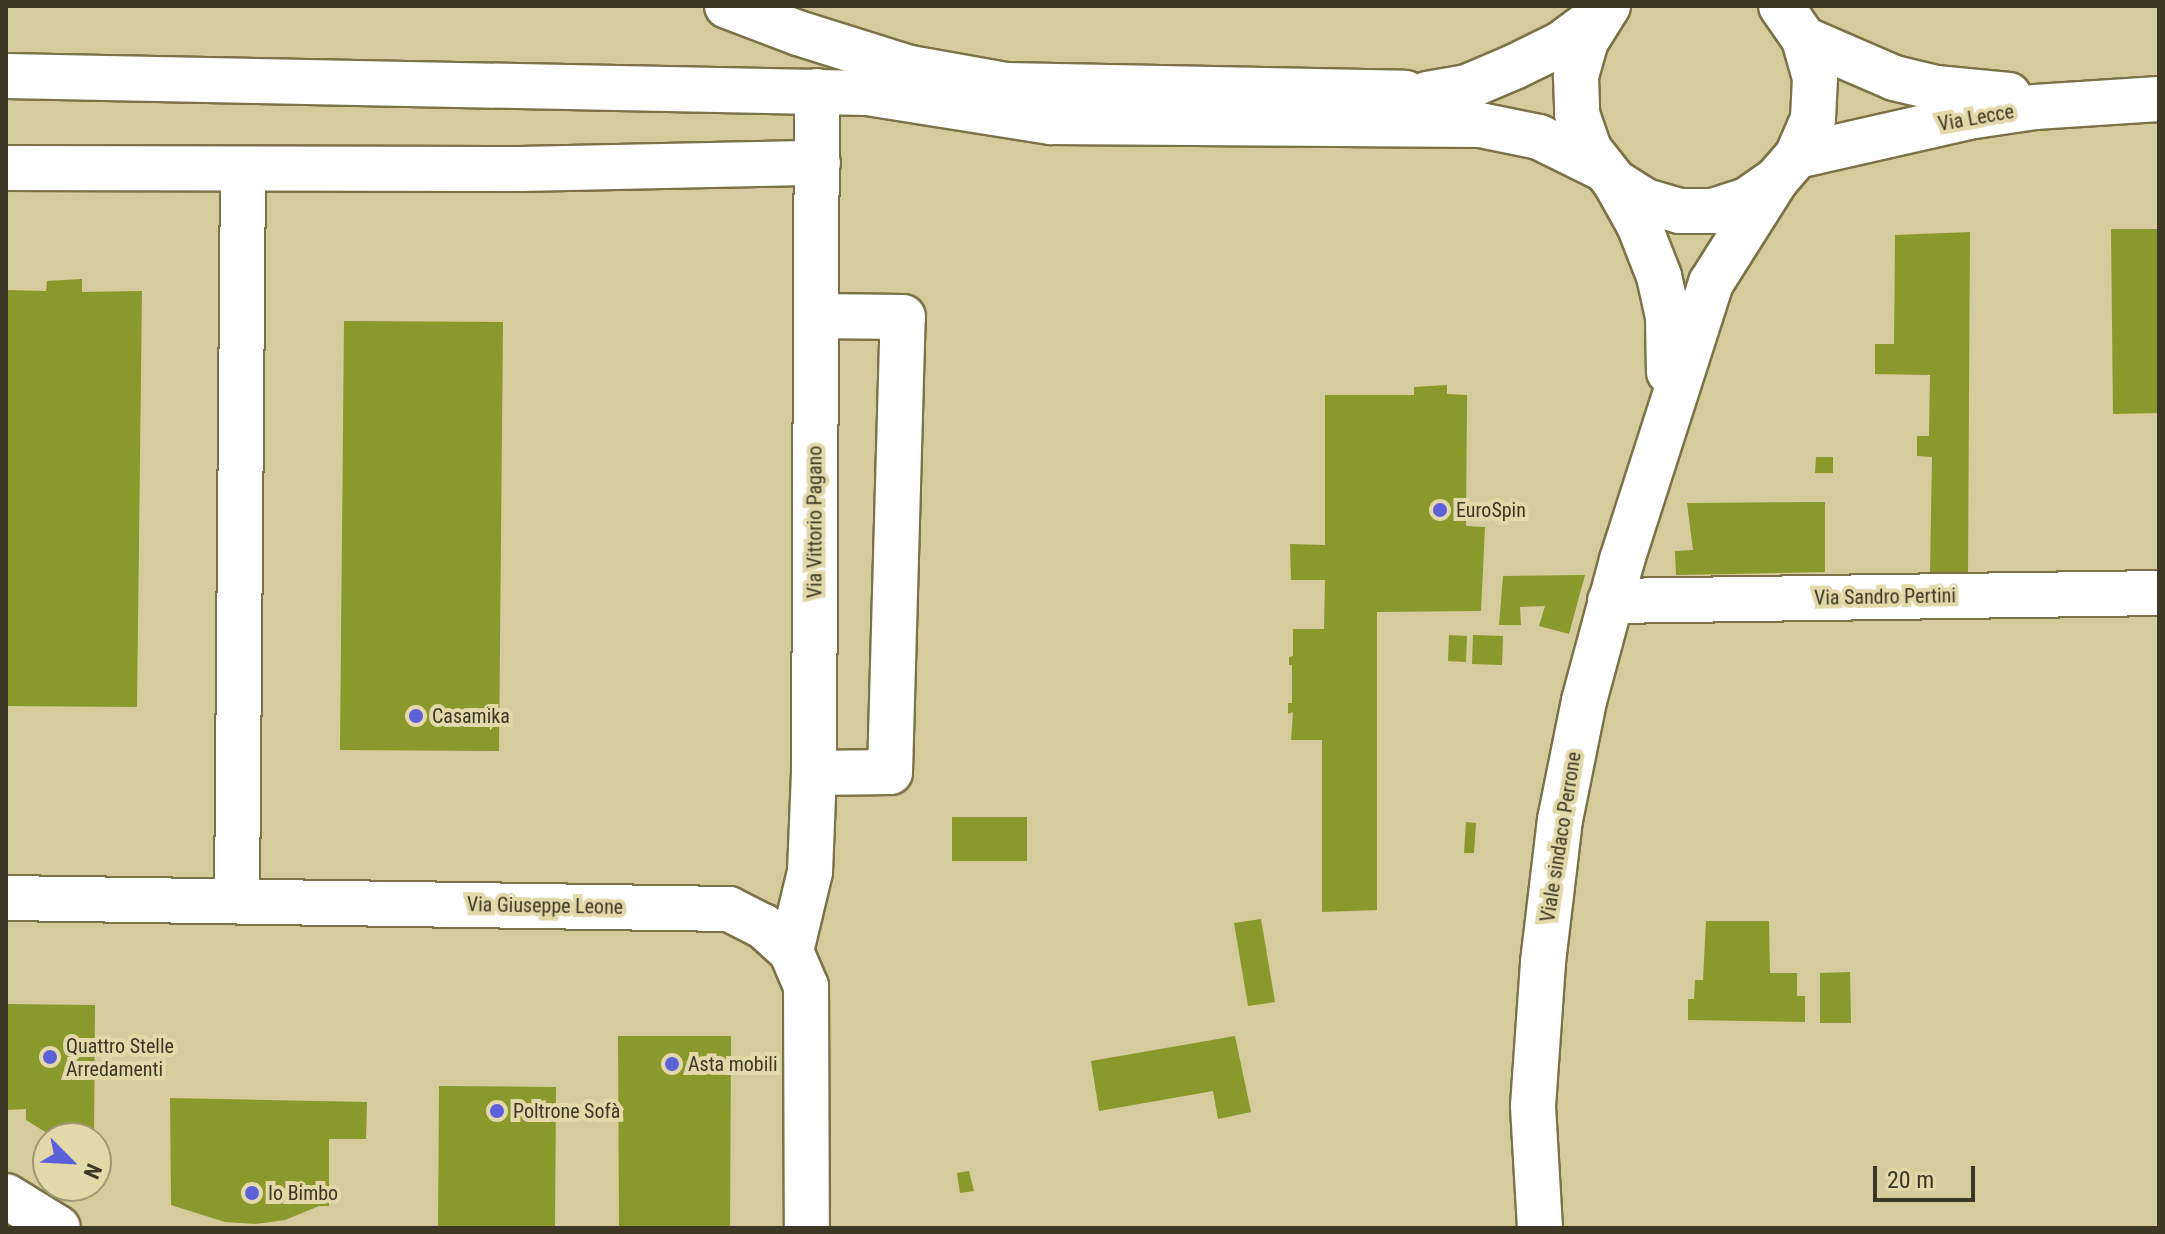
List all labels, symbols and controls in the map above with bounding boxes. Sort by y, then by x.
street label: Via Lecce [1936,100,2016,136]
street label: Via Vittorio Pagano [803,446,827,598]
place label: EuroSpin [1456,498,1526,522]
marker: EuroSpin [1431,501,1449,519]
street label: Via Sandro Pertini [1814,584,1956,610]
place label: Casamika [432,704,510,728]
marker: Casamika [407,707,425,725]
street label: Viale sindaco Perrone [1536,750,1586,924]
street label: Via Giuseppe Leone [467,893,623,919]
place label: Quattro Stelle Arredamenti [66,1034,174,1081]
marker: Quattro Stelle Arredamenti [41,1048,59,1066]
place label: Asta mobili [688,1052,777,1076]
marker: Asta mobili [663,1055,681,1073]
place label: Poltrone Sofà [513,1099,620,1123]
marker: Poltrone Sofà [488,1102,506,1120]
north arrow [32,1122,112,1202]
scale bar [1877,1150,1979,1200]
text: N [78,1160,107,1182]
text: 20 m [1887,1166,1934,1194]
place label: Io Bimbo [268,1181,338,1205]
marker: Io Bimbo [243,1184,261,1202]

